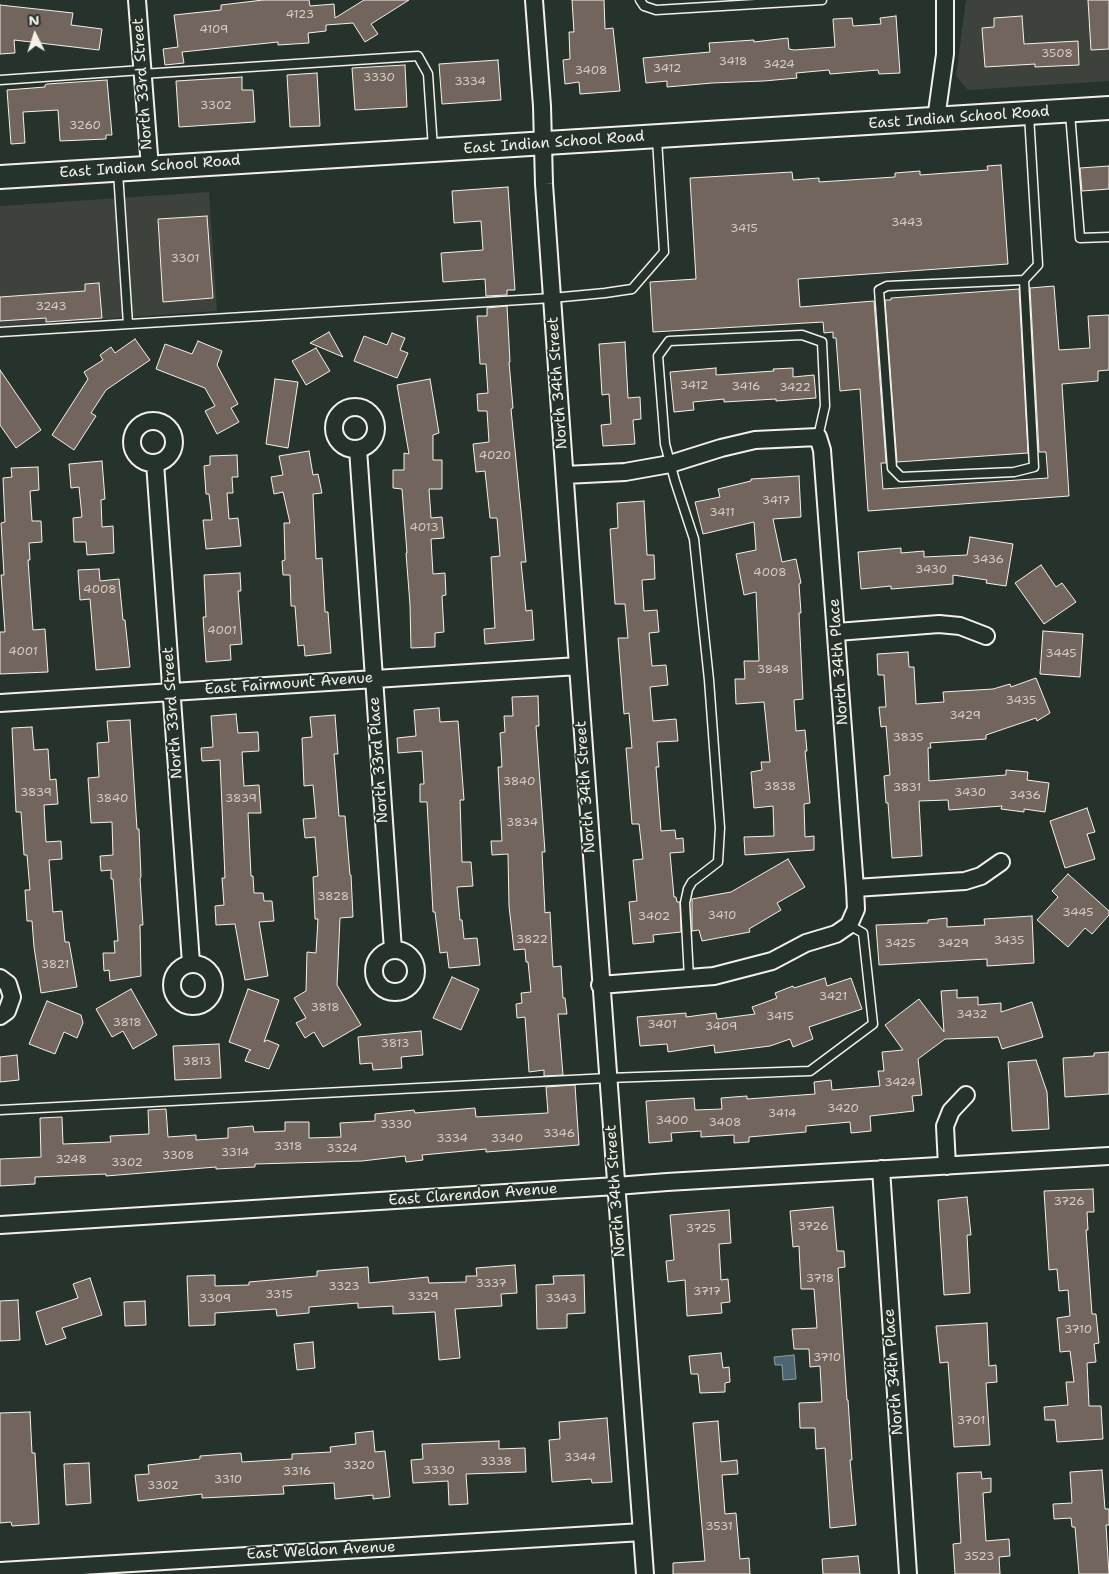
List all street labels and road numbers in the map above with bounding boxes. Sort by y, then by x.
street label: North 33rd Street [129,17,157,151]
street label: East Indian School Road [868,103,1050,133]
street label: East Indian School Road [463,128,645,158]
street label: East Indian School Road [59,152,241,182]
street label: North 34th Street [544,316,572,450]
street label: North 34th Place [826,598,852,726]
street label: North 33rd Street [159,646,187,780]
street label: East Fairmount Avenue [204,669,374,699]
street label: North 33rd Place [366,696,392,824]
street label: North 34th Street [572,720,600,854]
street label: North 34th Street [602,1124,630,1258]
street label: East Clarendon Avenue [388,1180,558,1210]
street label: North 34th Place [881,1308,907,1436]
street label: East Weldon Avenue [246,1538,396,1564]

